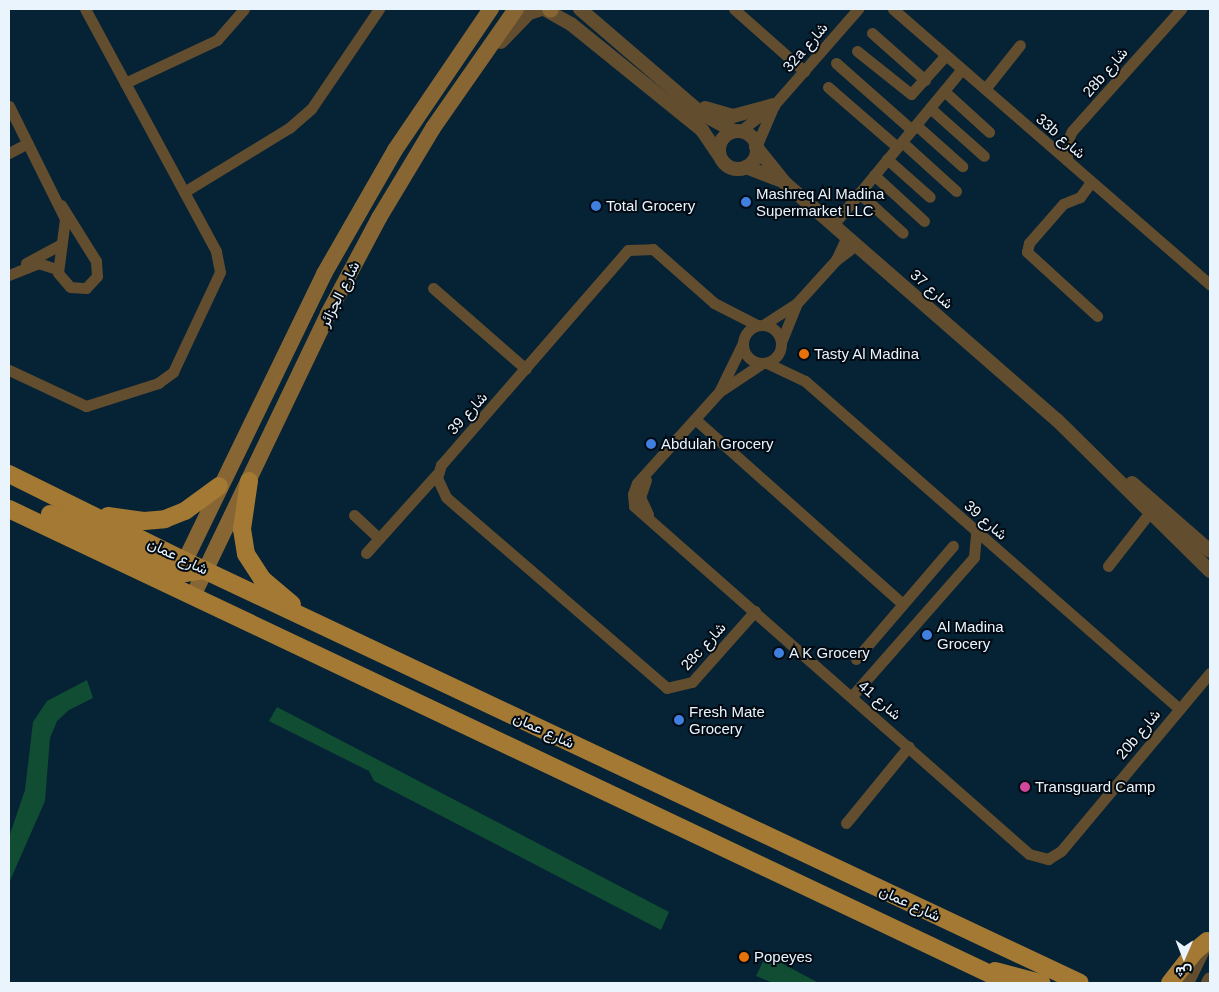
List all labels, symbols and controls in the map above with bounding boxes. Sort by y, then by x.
street label: 32a شارع [779,19,831,75]
street label: 28b شارع [1079,44,1131,100]
street label: 33b شارع [1033,110,1089,162]
place label: Mashreq Al Madina Supermarket LLC [756,184,885,219]
marker: Mashreq Al Madina Supermarket LLC [740,196,752,208]
place label: Total Grocery [606,197,695,215]
marker: Total Grocery [590,200,602,212]
street label: شارع الجزائر [315,258,363,330]
street label: شارع 37 [907,265,957,313]
place label: Tasty Al Madina [814,345,920,363]
marker: Tasty Al Madina [798,348,810,360]
street label: شارع 39 [443,388,491,438]
place label: Abdulah Grocery [661,435,774,453]
marker: Abdulah Grocery [645,438,657,450]
street label: شارع 39 [961,496,1011,544]
street label: شارع عمان [145,534,211,578]
place label: Al Madina Grocery [937,617,1004,652]
street label: 28c شارع [677,618,729,674]
marker: Al Madina Grocery [921,629,933,641]
place label: A K Grocery [789,644,871,662]
marker: A K Grocery [773,647,785,659]
street label: شارع 41 [855,676,905,724]
place label: Fresh Mate Grocery [689,702,765,737]
street label: 20b شارع [1112,705,1164,763]
street label: شارع عمان [511,708,577,752]
marker: Fresh Mate Grocery [673,714,685,726]
place label: Transguard Camp [1035,778,1155,796]
marker: Transguard Camp [1019,781,1031,793]
street label: شارع عمان [877,881,943,925]
north arrow [1159,932,1209,982]
place label: Popeyes [754,948,812,966]
marker: Popeyes [738,951,750,963]
text: ش [1175,964,1192,980]

